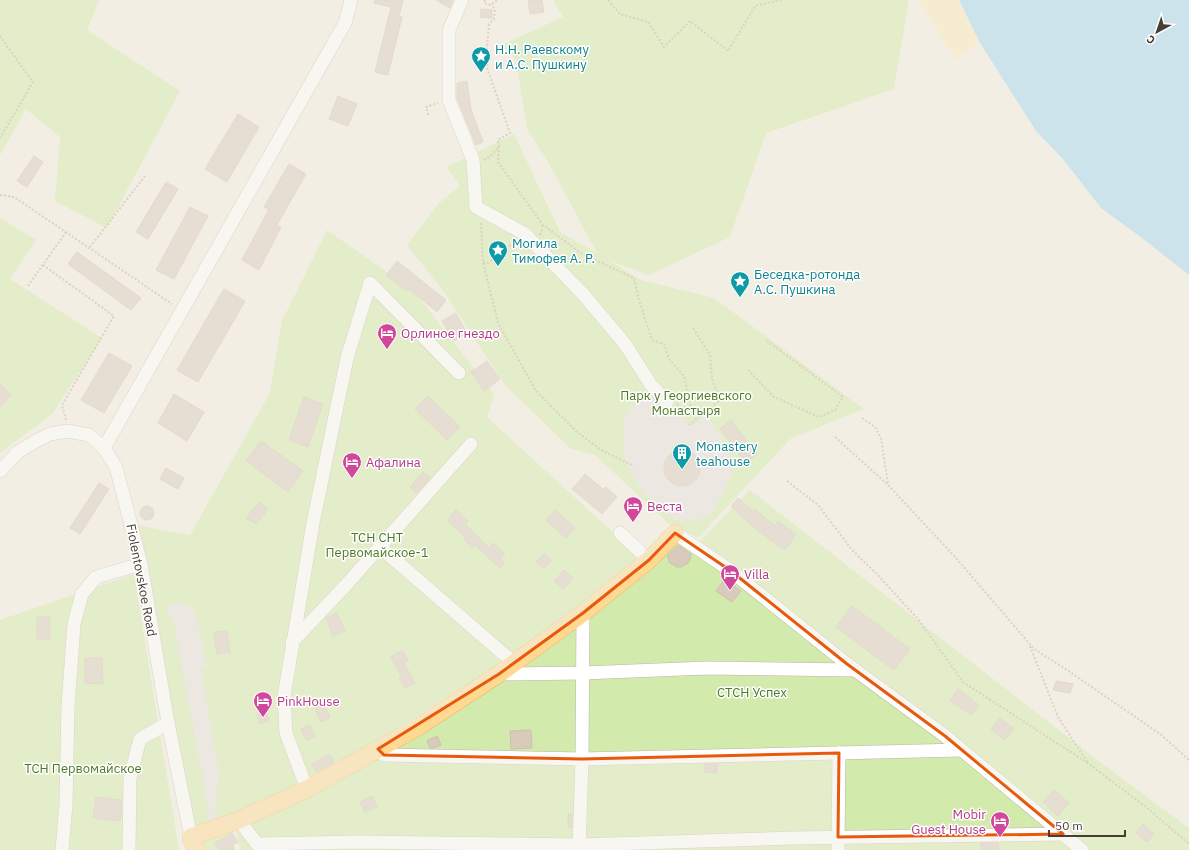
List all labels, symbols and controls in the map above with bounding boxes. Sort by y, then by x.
north arrow [1137,12,1177,52]
text: С [1143,32,1158,47]
place label: Н.Н. Раевскому и А.С. Пушкину [495,41,589,73]
place icon: Н.Н. Раевскому и А.С. Пушкину [470,45,492,73]
place label: Могила Тимофея А. Р. [512,235,595,267]
place icon: Могила Тимофея А. Р. [487,239,509,267]
place label: Беседка-ротонда А.С. Пушкина [754,266,860,298]
place icon: Беседка-ротонда А.С. Пушкина [729,270,751,298]
hotel icon: Орлиное гнездо [376,322,398,350]
place label: Орлиное гнездо [401,325,500,342]
park label: Парк у Георгиевского Монастыря [620,387,752,419]
place label: Monastery teahouse [696,438,758,470]
building icon: Monastery teahouse [671,442,693,470]
hotel icon: Афалина [341,451,363,479]
place label: Афалина [366,454,421,471]
hotel icon: Веста [622,495,644,523]
place label: Веста [647,498,682,515]
street label: Fiolentovskoe Road [122,522,161,638]
park label: ТСН СНТ Первомайское-1 [326,529,429,561]
hotel icon: Villa [719,563,741,591]
place label: Villa [744,566,769,583]
park label: СТСН Успех [717,684,787,701]
hotel icon: PinkHouse [252,690,274,718]
place label: PinkHouse [277,693,340,710]
park label: ТСН Первомайское [24,760,142,777]
place label: Mobir Guest House [911,806,986,838]
hotel icon: Mobir Guest House [989,810,1011,838]
scale bar [1049,812,1125,838]
text: 50 m [1055,818,1083,833]

